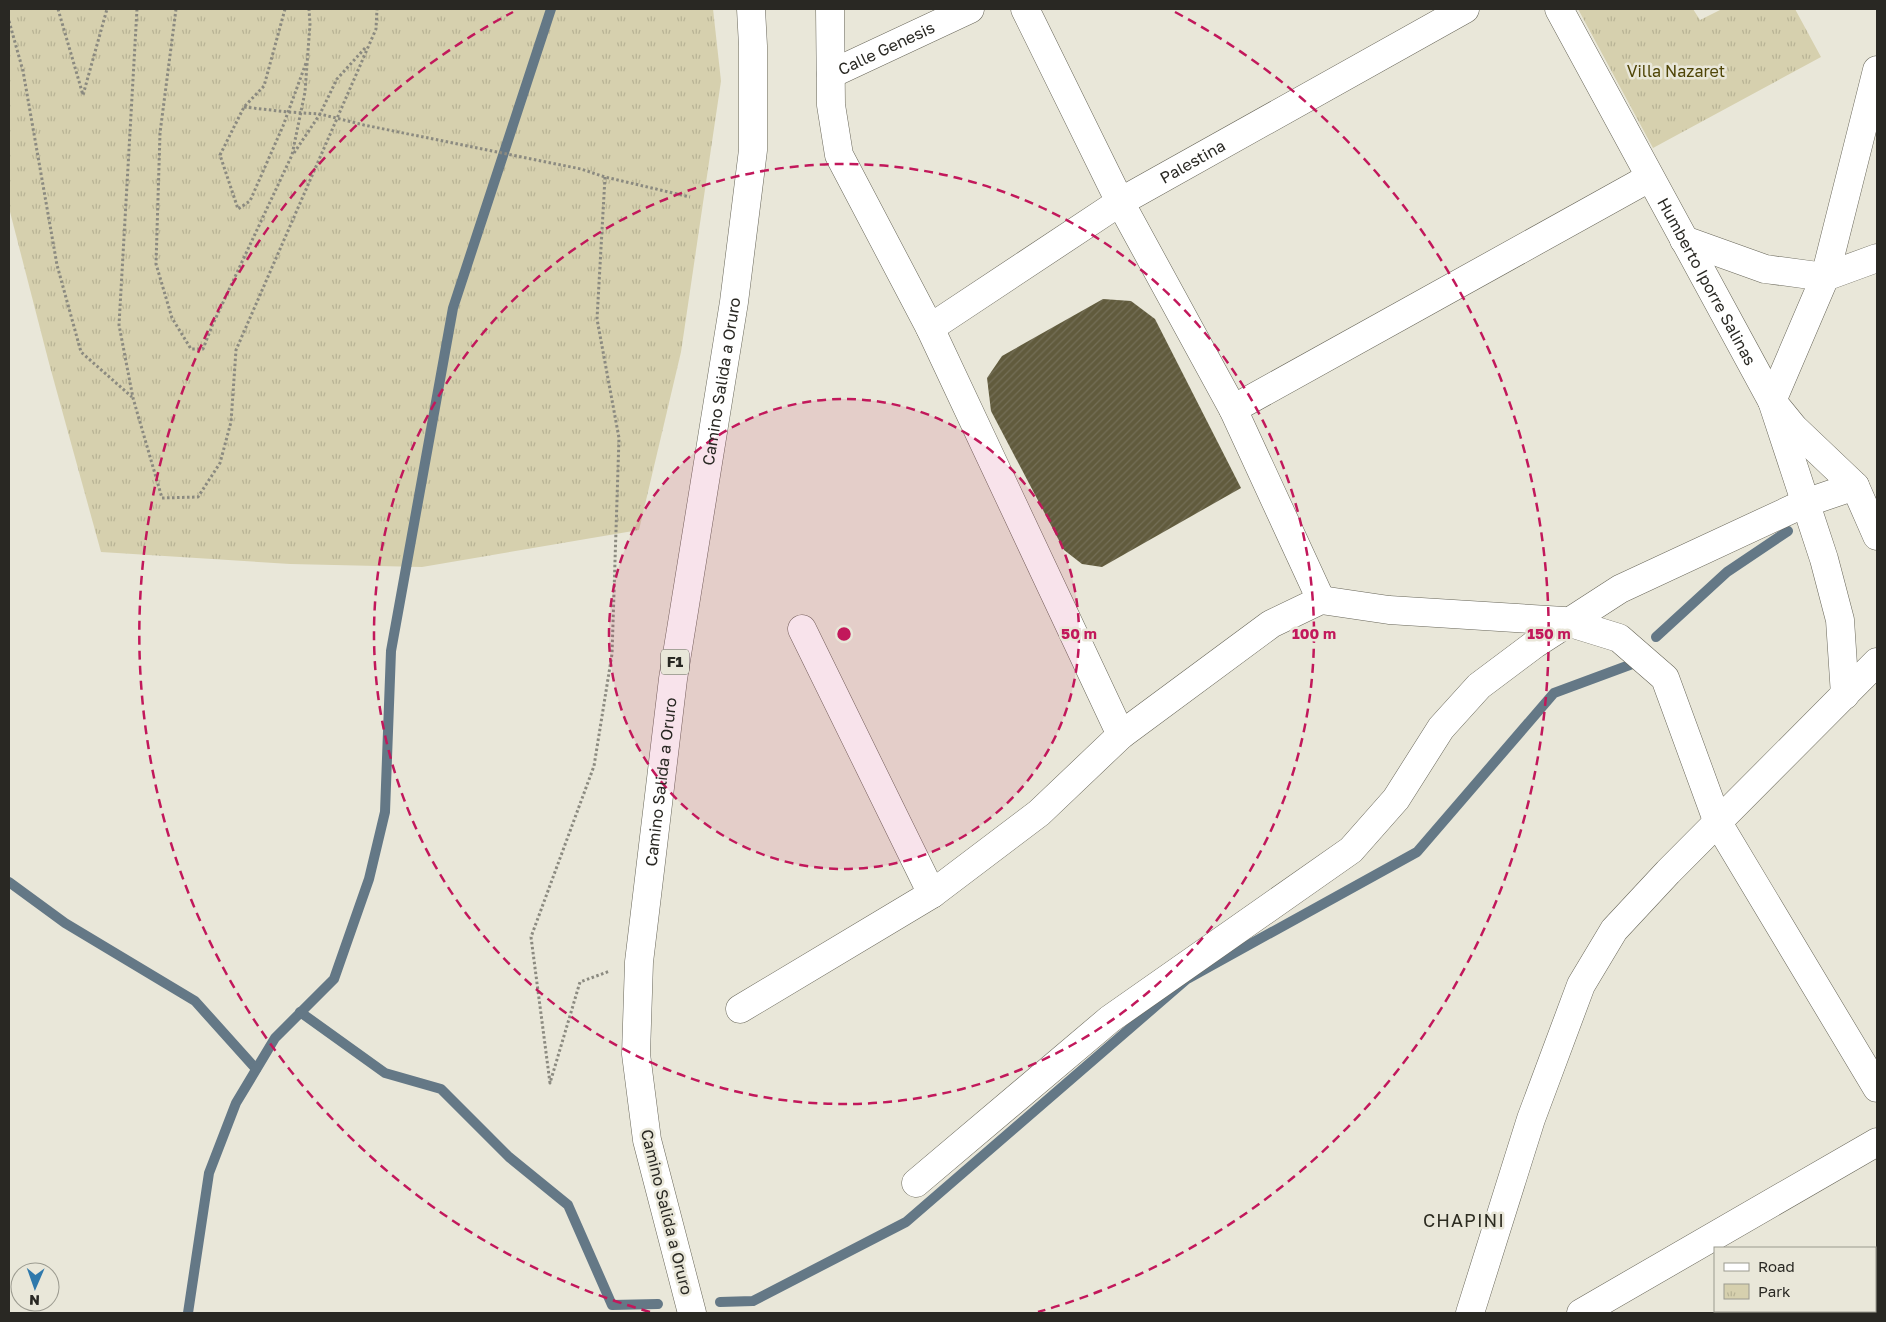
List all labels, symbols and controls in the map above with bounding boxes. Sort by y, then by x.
street label: Calle Genesis [835,17,938,79]
park label: Villa Nazaret [1627,61,1725,81]
street label: Palestina [1156,135,1229,188]
street label: Humberto Iporre Salinas [1653,194,1761,369]
street label: Camino Salida a Oruro [698,296,745,467]
text: 50 m [1061,624,1097,642]
text: 100 m [1292,624,1336,642]
text: 150 m [1527,624,1571,642]
centre of rings [835,625,853,643]
road number: F1 [661,650,689,674]
street label: Camino Salida a Oruro [641,696,681,867]
street label: Camino Salida a Oruro [637,1127,697,1297]
district label: CHAPINI [1423,1209,1505,1231]
legend [1714,1247,1876,1312]
text: Road [1758,1257,1795,1275]
north arrow [10,1262,60,1312]
text: Park [1758,1282,1791,1300]
text: N [29,1292,40,1309]

